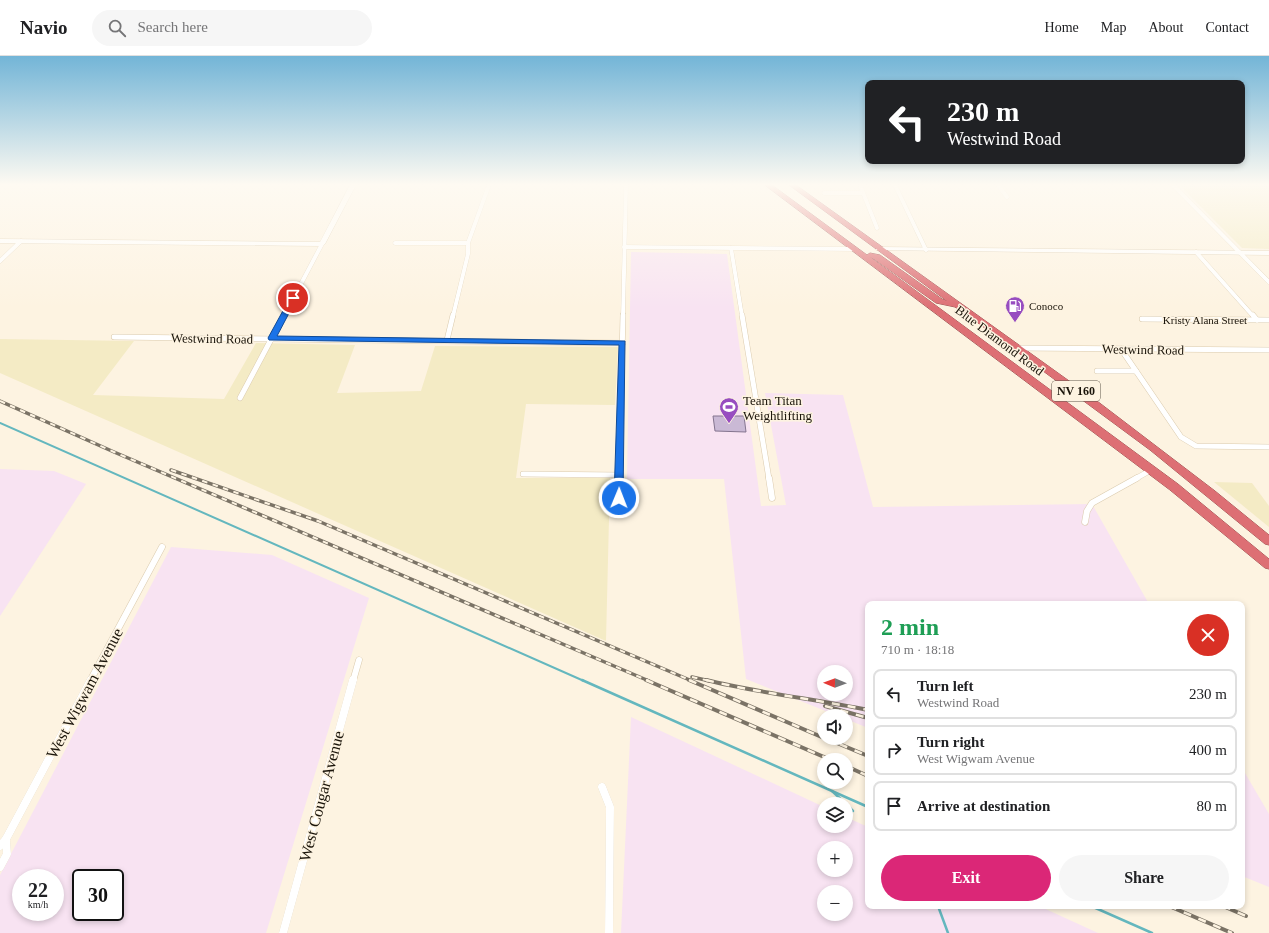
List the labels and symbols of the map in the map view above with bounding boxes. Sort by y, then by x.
pin [276,281,310,315]
fuel station icon: Conoco [1004,295,1026,323]
place label: Conoco [1029,300,1064,312]
street label: Blue Diamond Road [953,302,1047,379]
street label: Kristy Alana Street [1163,314,1247,326]
street label: Westwind Road [171,330,254,347]
street label: Westwind Road [1102,341,1185,358]
road number: NV 160 [1052,381,1100,401]
place label: Team Titan Weightlifting [743,393,812,423]
sports icon: Team Titan Weightlifting [718,396,740,424]
position arrow [598,477,640,519]
street label: West Wigwam Avenue [43,625,127,762]
north arrow [817,665,853,701]
street label: West Cougar Avenue [296,729,348,863]
speed limit sign: 30 [72,869,124,921]

